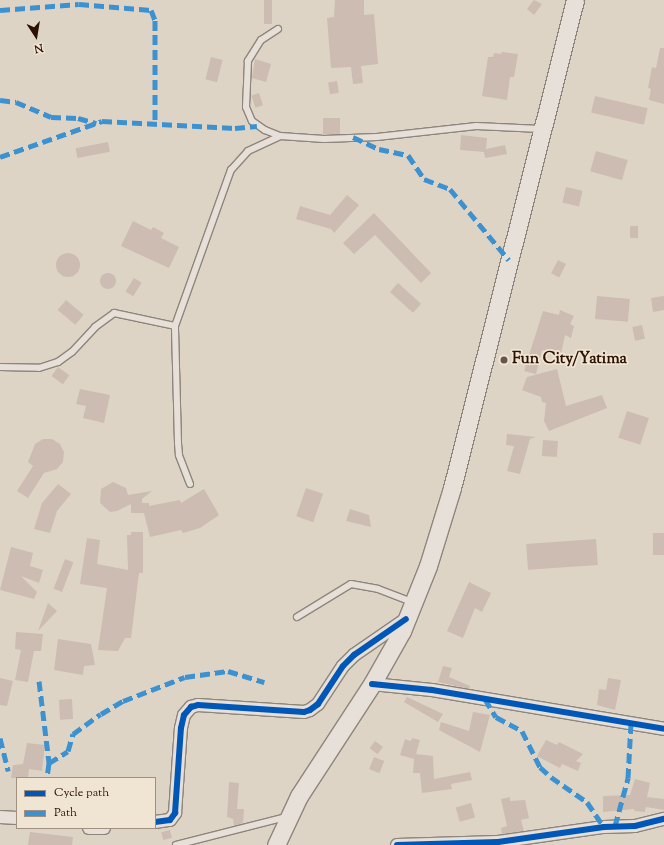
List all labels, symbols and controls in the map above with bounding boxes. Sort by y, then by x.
north arrow [16,16,56,56]
text: N [33,39,44,56]
place label: Fun City/Yatima [512,350,627,370]
marker: Fun City/Yatima [499,355,509,365]
legend [16,777,156,829]
text: Cycle path [54,784,109,802]
text: Path [54,804,77,822]

